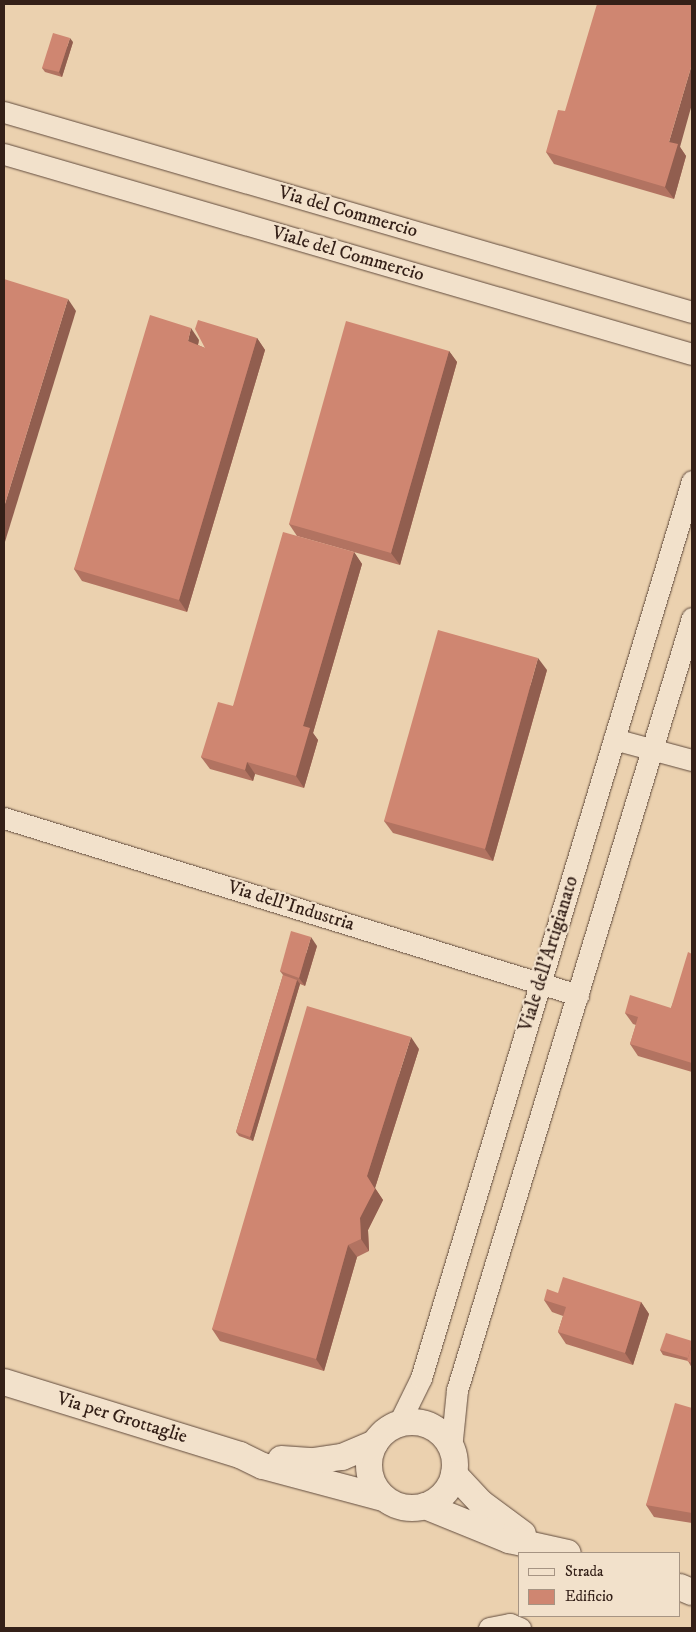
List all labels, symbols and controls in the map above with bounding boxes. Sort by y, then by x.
street label: Via del Commercio [276,181,420,243]
street label: Viale del Commercio [269,221,427,287]
street label: Viale dell'Artigianato [515,874,583,1034]
street label: Via dell'Industria [225,876,357,936]
street label: Via per Grottaglie [54,1387,190,1449]
legend [518,1552,681,1617]
text: Strada [565,1562,603,1581]
text: Edificio [565,1587,613,1606]

